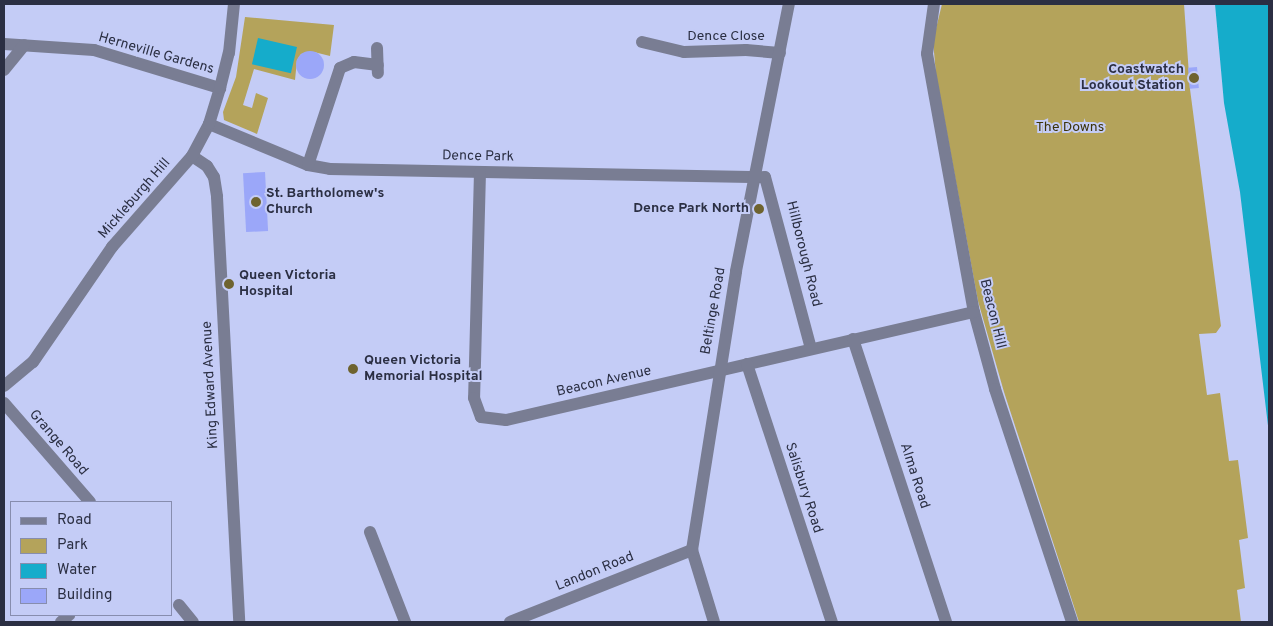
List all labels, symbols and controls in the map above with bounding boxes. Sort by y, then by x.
street label: Herneville Gardens [96,29,216,79]
street label: Dence Close [687,29,765,45]
place label: Coastwatch Lookout Station [1081,62,1184,94]
marker: Coastwatch Lookout Station [1188,72,1200,84]
park label: The Downs [1036,120,1104,136]
street label: Dence Park [442,148,514,166]
street label: Mickleburgh Hill [95,155,175,243]
place label: St. Bartholomew's Church [266,186,384,218]
marker: St. Bartholomew's Church [250,196,262,208]
street label: Hillborough Road [782,199,824,309]
place label: Dence Park North [633,201,749,217]
marker: Dence Park North [753,203,765,215]
street label: Beltinge Road [698,266,730,356]
place label: Queen Victoria Hospital [239,268,337,300]
street label: Beacon Hill [975,277,1009,351]
marker: Queen Victoria Hospital [223,278,235,290]
street label: King Edward Avenue [199,321,223,449]
place label: Queen Victoria Memorial Hospital [364,353,483,386]
marker: Queen Victoria Memorial Hospital [346,362,360,376]
street label: Beacon Avenue [555,363,653,401]
street label: Grange Road [25,407,91,479]
street label: Salisbury Road [780,441,826,535]
street label: Alma Road [895,441,933,511]
legend [10,501,172,616]
text: Road [57,511,92,530]
text: Park [57,536,88,555]
street label: Landon Road [554,549,636,595]
text: Water [57,561,96,580]
text: Building [57,586,112,605]

